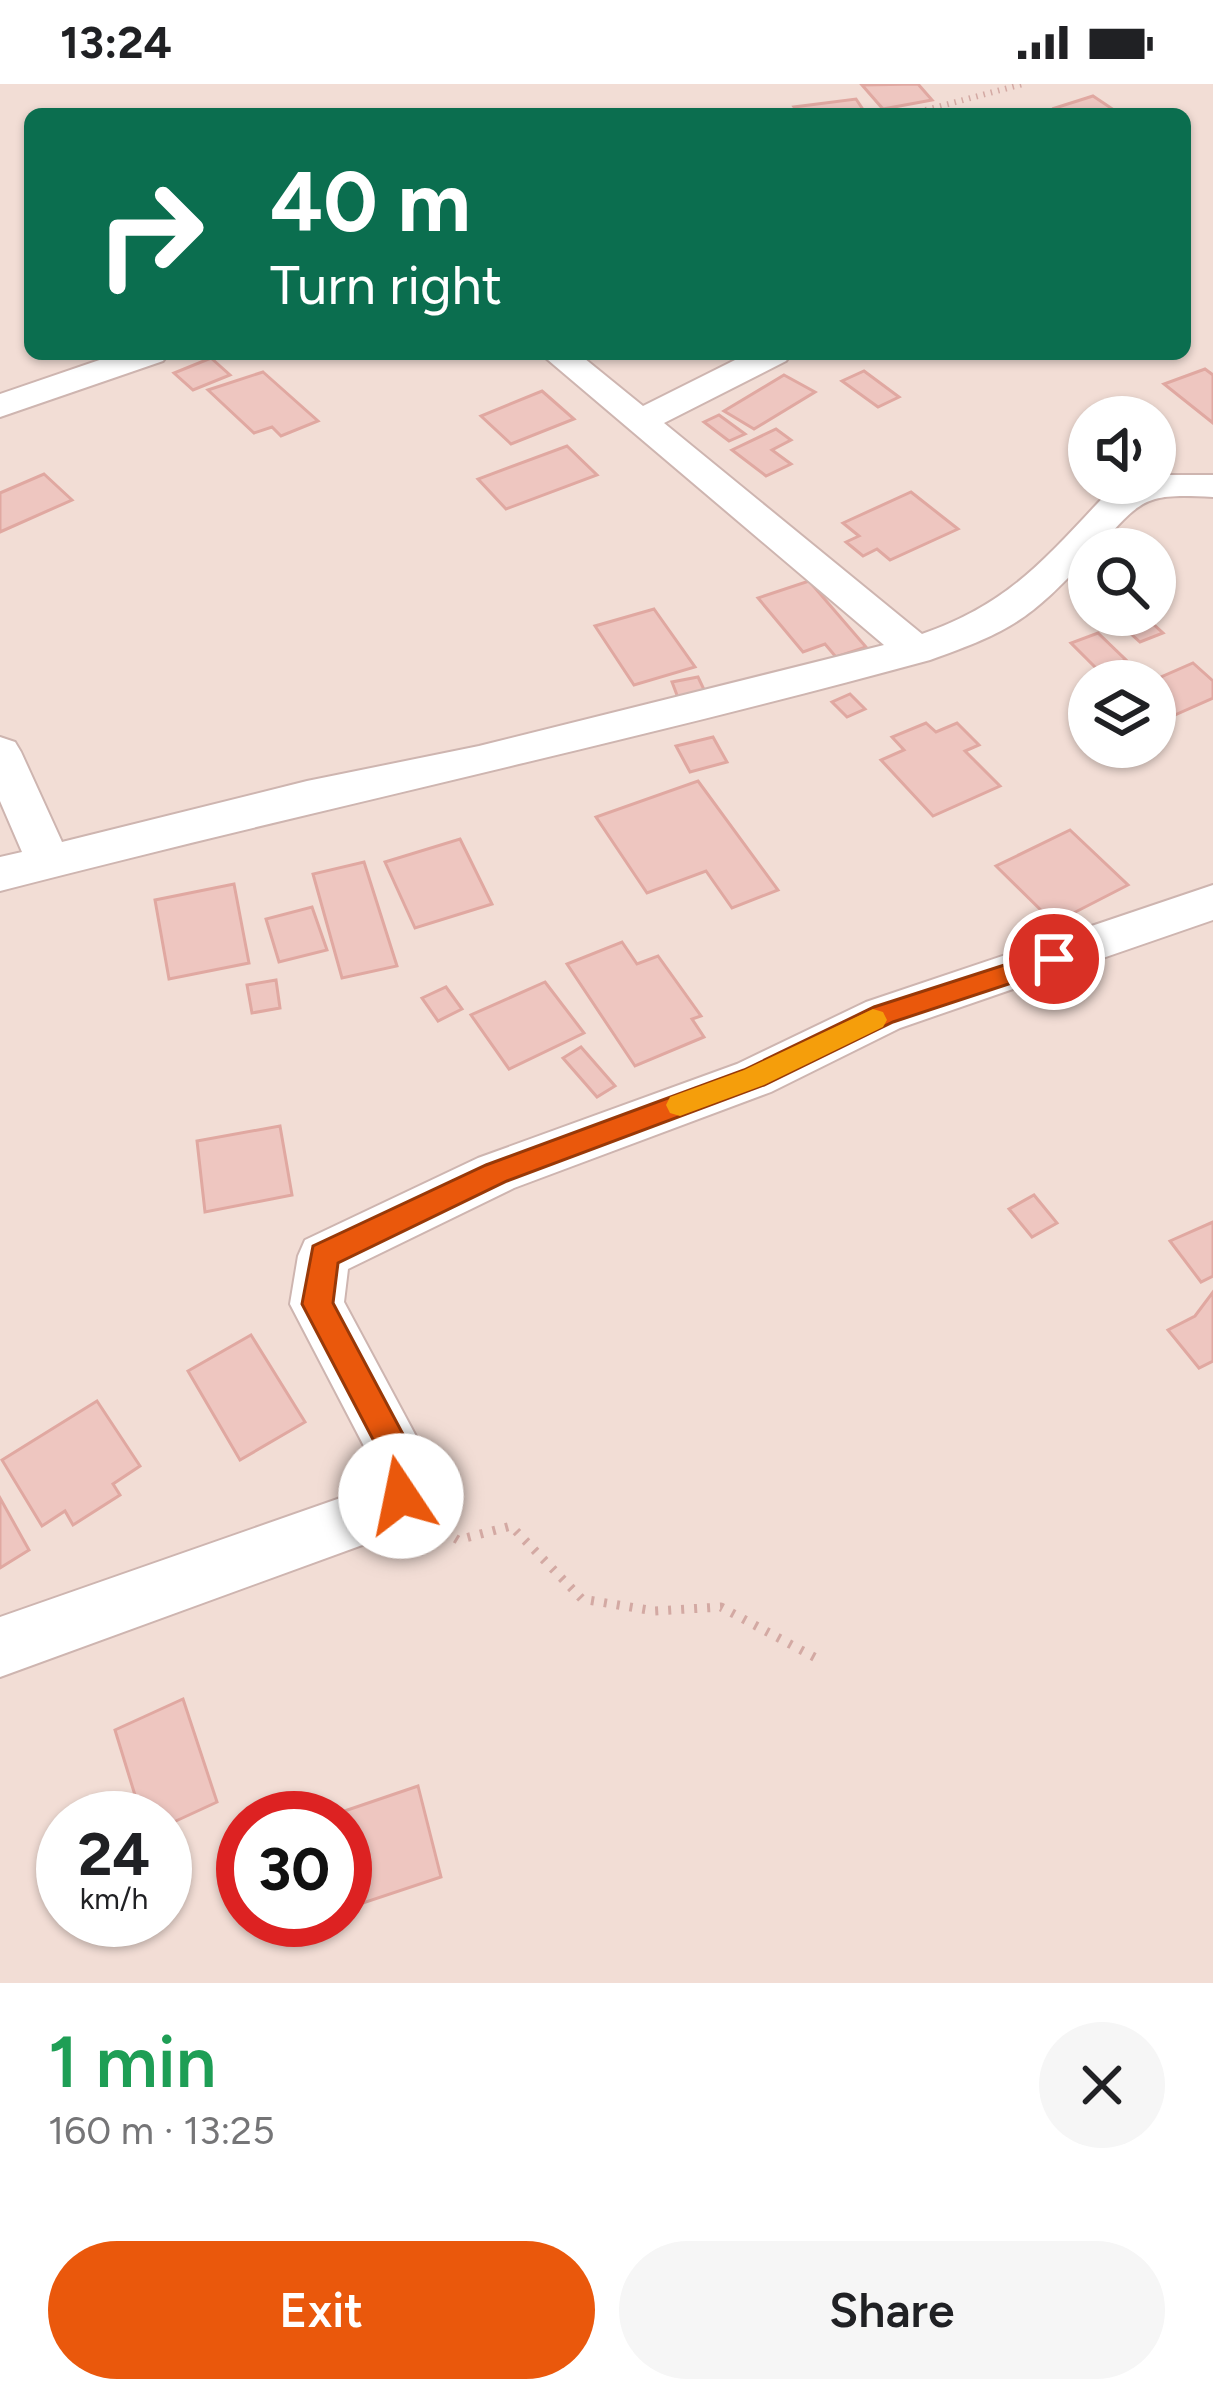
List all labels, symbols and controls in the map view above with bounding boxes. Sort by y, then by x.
text: 13:24 [60,15,172,69]
text: 40 m [270,151,471,252]
icon: right [72,156,228,312]
text: Turn right [270,253,502,318]
map controls [1068,396,1176,768]
button: sound [1068,396,1176,504]
button: search [1068,528,1176,636]
button: layers [1068,660,1176,768]
pin [1003,908,1105,1010]
icon: arrive [1021,926,1087,992]
position arrow [338,1433,464,1559]
speed limit sign: 30 [216,1791,372,1947]
text: 24 [78,1818,150,1890]
text: km/h [80,1880,148,1917]
text: 1 min [48,2019,216,2105]
button: close [1039,2022,1165,2148]
text: 160 m · 13:25 [48,2107,275,2154]
button: Exit [48,2241,595,2379]
button: Share [619,2241,1165,2379]

